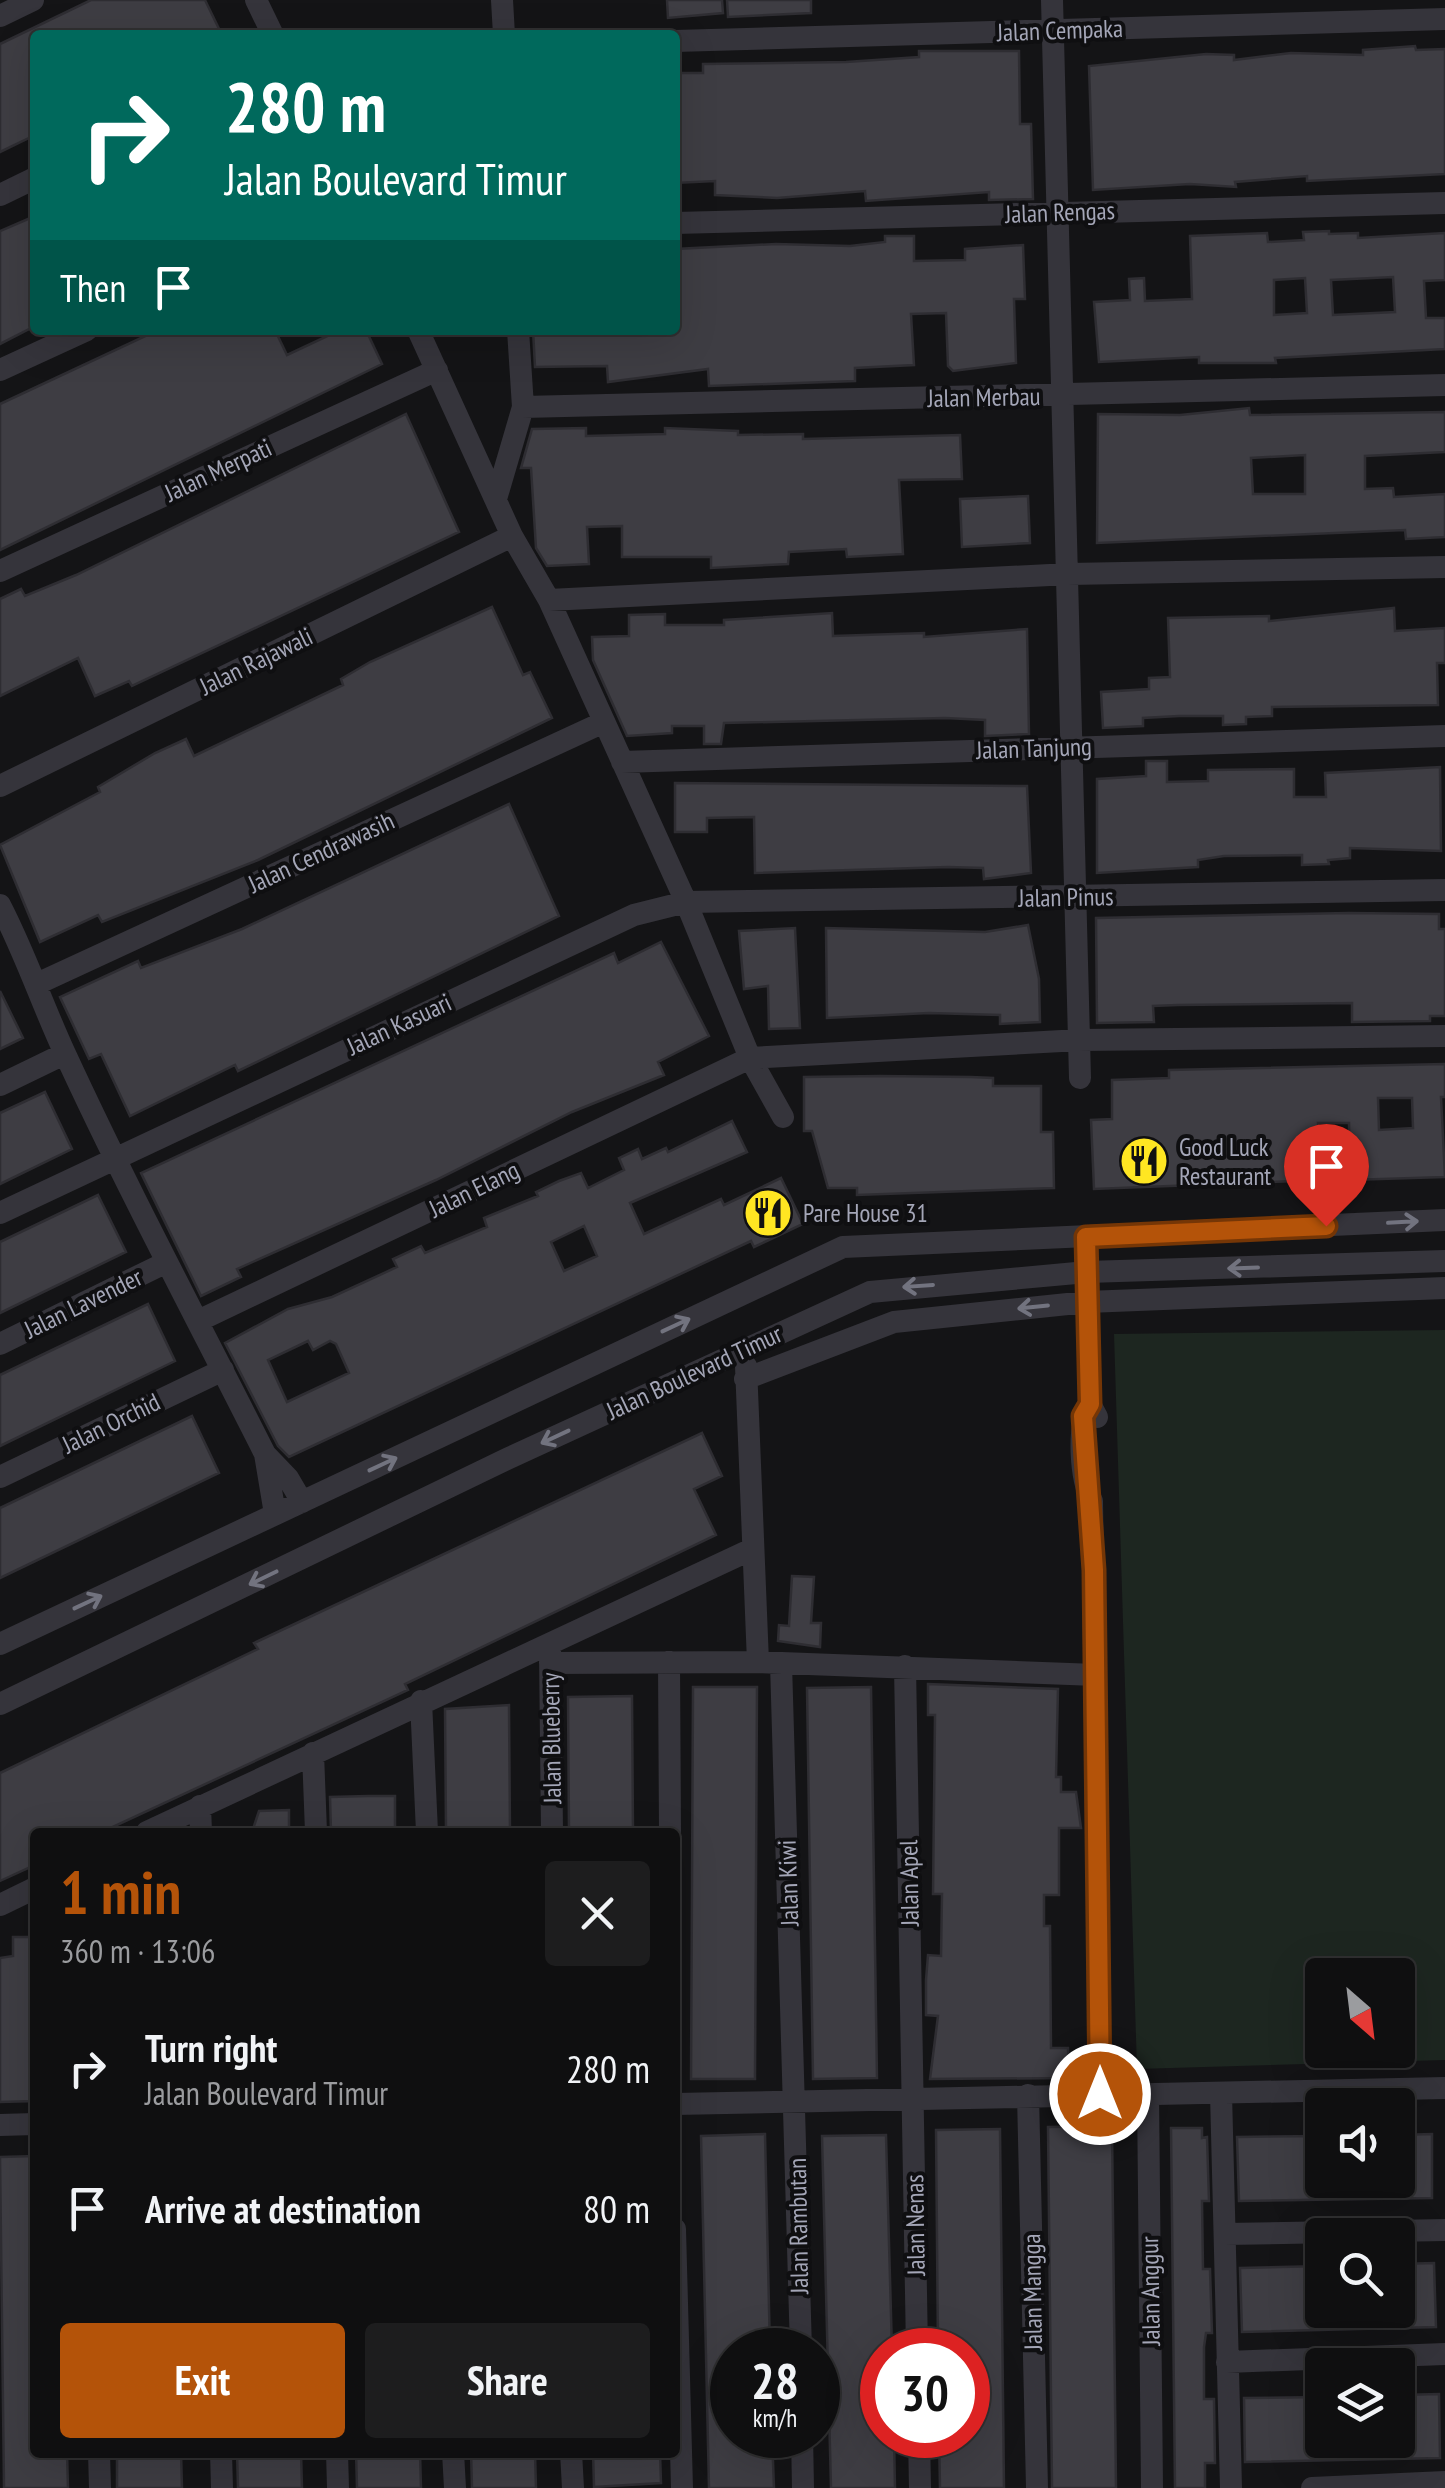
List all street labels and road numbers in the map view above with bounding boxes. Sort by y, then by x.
street label: Jalan Cempaka [995,12,1124,48]
street label: Jalan Rengas [1004,194,1115,230]
street label: Jalan Merbau [926,380,1041,414]
street label: Jalan Merpati [158,431,277,509]
street label: Jalan Rajawali [193,620,318,702]
street label: Jalan Tanjung [975,730,1092,766]
street label: Jalan Cendrawasih [242,804,399,900]
street label: Jalan Pinus [1017,880,1114,914]
street label: Jalan Kasuari [341,986,456,1062]
street label: Jalan Elang [423,1153,524,1225]
street label: Jalan Lavender [18,1261,147,1346]
street label: Jalan Boulevard Timur [600,1317,787,1427]
street label: Jalan Orchid [56,1386,165,1461]
street label: Jalan Blueberry [534,1672,568,1805]
street label: Jalan Kiwi [771,1839,806,1928]
street label: Jalan Apel [892,1839,926,1927]
street label: Jalan Rambutan [781,2158,815,2295]
street label: Jalan Nenas [898,2174,932,2277]
street label: Jalan Mangga [1015,2233,1049,2352]
street label: Jalan Anggur [1133,2236,1167,2347]

